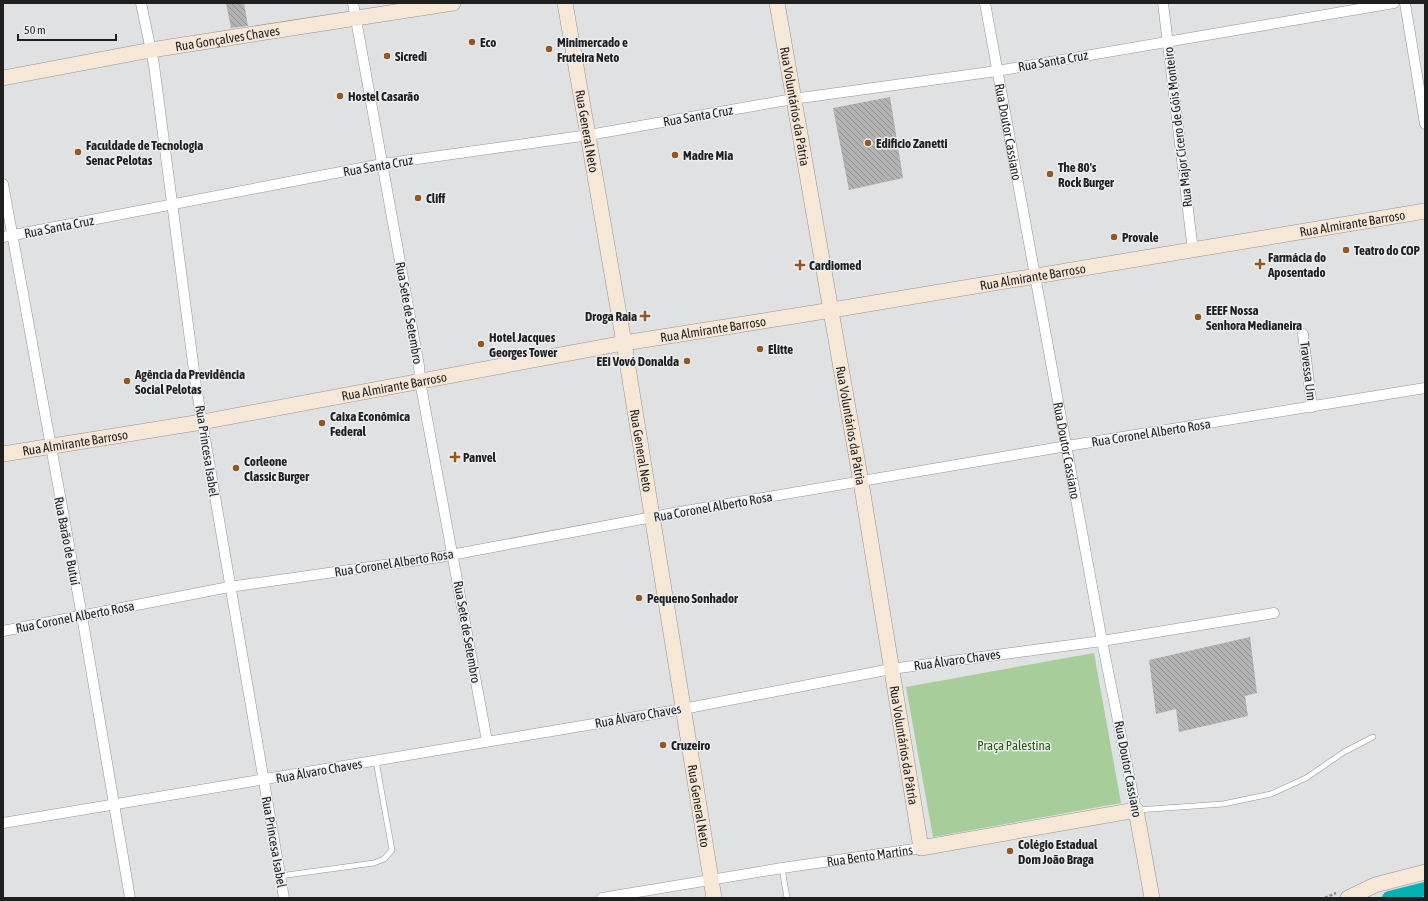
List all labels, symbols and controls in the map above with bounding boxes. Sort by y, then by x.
scale bar [18,16,116,42]
text: 50 m [24,23,46,37]
street label: Rua Gonçalves Chaves [174,23,281,54]
place label: Eco [480,35,496,50]
place label: Minimercado e Fruteira Neto [557,35,628,65]
marker: Eco [467,37,477,47]
marker: Minimercado e Fruteira Neto [544,44,554,54]
street label: Rua Voluntários da Pátria [777,46,813,167]
street label: Rua Major Cícero de Góis Monteiro [1161,46,1195,208]
street label: Rua Santa Cruz [1017,47,1089,75]
place label: Sicredi [395,49,427,64]
marker: Sicredi [382,51,392,61]
street label: Rua Doutor Cassiano [992,82,1025,182]
place label: Hostel Casarão [348,89,419,104]
street label: Rua General Neto [573,89,602,174]
marker: Hostel Casarão [335,91,345,101]
street label: Rua Santa Cruz [662,102,734,130]
place label: Edificio Zanetti [876,136,948,151]
place label: Faculdade de Tecnologia Senac Pelotas [86,138,203,168]
marker: Edificio Zanetti [863,138,873,148]
marker: Faculdade de Tecnologia Senac Pelotas [73,147,83,157]
place label: Madre Mia [683,148,733,163]
marker: Madre Mia [670,150,680,160]
street label: Rua Santa Cruz [342,152,414,180]
place label: The 80's Rock Burger [1058,160,1115,190]
marker: The 80's Rock Burger [1045,169,1055,179]
place label: Cliff [426,191,446,206]
marker: Cliff [413,193,423,203]
street label: Rua Almirante Barroso [1298,207,1406,239]
street label: Rua Santa Cruz [23,213,95,241]
place label: Provale [1122,230,1159,245]
marker: Provale [1109,232,1119,242]
place label: Teatro do COP [1354,243,1421,258]
marker: Teatro do COP [1341,245,1351,255]
place label: Farmácia do Aposentado [1267,250,1326,280]
place label: Cardiomed [809,258,861,273]
marker: Cardiomed [794,259,806,271]
marker: Farmácia do Aposentado [1255,259,1265,269]
street label: Rua Almirante Barroso [979,260,1087,293]
street label: Rua Sete de Setembro [393,261,425,365]
place label: EEEF Nossa Senhora Medianeira [1206,303,1302,333]
place label: Droga Raia [585,309,637,324]
marker: Droga Raia [640,311,650,321]
marker: EEEF Nossa Senhora Medianeira [1193,312,1203,322]
street label: Rua Almirante Barroso [659,313,767,345]
place label: Hotel Jacques Georges Tower [489,330,558,360]
marker: Hotel Jacques Georges Tower [476,339,486,349]
street label: Travessa Um [1297,340,1319,402]
place label: Elitte [768,342,793,357]
marker: Elitte [755,344,765,354]
place label: EEI Vovó Donalda [596,354,679,369]
marker: EEI Vovó Donalda [682,356,692,366]
street label: Rua Voluntários da Pátria [833,365,869,486]
place label: Agência da Previdência Social Pelotas [134,367,245,397]
street label: Rua Almirante Barroso [340,369,448,403]
marker: Agência da Previdência Social Pelotas [122,376,132,386]
street label: Rua Doutor Cassiano [1051,401,1083,500]
street label: Rua Princesa Isabel [192,404,222,498]
street label: Rua General Neto [627,408,656,493]
place label: Caixa Econômica Federal [330,409,410,439]
street label: Rua Coronel Alberto Rosa [1090,416,1212,450]
marker: Caixa Econômica Federal [317,418,327,428]
street label: Rua Almirante Barroso [21,427,129,458]
place label: Panvel [463,450,497,465]
marker: Panvel [450,452,460,462]
place label: Corleone Classic Burger [244,454,310,484]
marker: Corleone Classic Burger [231,463,241,473]
street label: Rua Coronel Alberto Rosa [652,489,774,525]
street label: Rua Barão de Butuí [51,496,83,586]
street label: Rua Coronel Alberto Rosa [333,546,455,580]
street label: Rua Sete de Setembro [451,580,483,684]
place label: Pequeno Sonhador [647,591,739,606]
marker: Pequeno Sonhador [634,593,644,603]
street label: Rua Coronel Alberto Rosa [15,598,135,636]
street label: Rua Álvaro Chaves [913,646,1002,673]
street label: Rua Voluntários da Pátria [887,684,921,806]
street label: Rua Álvaro Chaves [594,701,683,731]
street label: Rua Doutor Cassiano [1111,719,1145,819]
place label: Cruzeiro [671,738,710,753]
park label: Praça Palestina [977,738,1051,753]
marker: Cruzeiro [658,740,668,750]
street label: Rua Álvaro Chaves [275,756,364,786]
street label: Rua General Neto [685,763,713,848]
street label: Rua Princesa Isabel [259,795,290,889]
place label: Colégio Estadual Dom João Braga [1018,837,1098,867]
street label: Rua Bento Martins [826,842,914,869]
marker: Colégio Estadual Dom João Braga [1005,846,1015,856]

